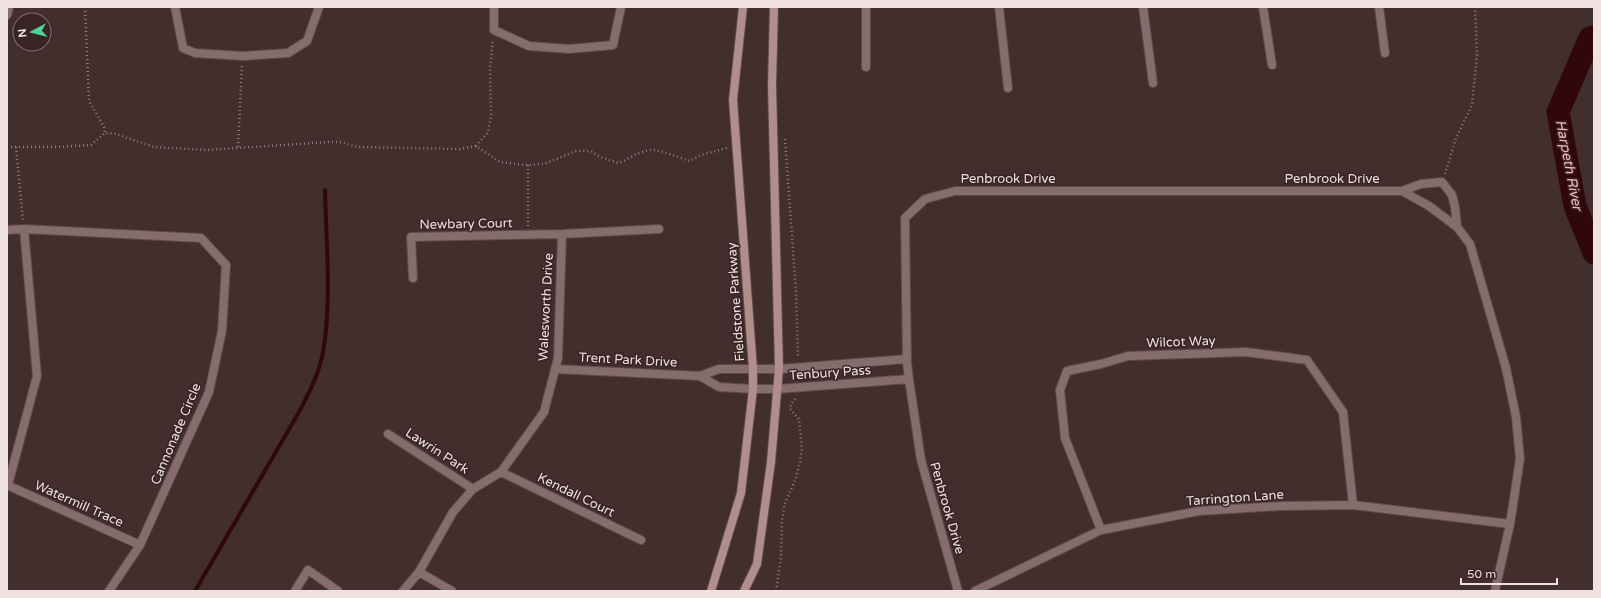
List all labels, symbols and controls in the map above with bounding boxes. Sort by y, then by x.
north arrow [12,12,52,52]
text: N [16,28,30,38]
water label: Harpeth River [1552,118,1586,213]
street label: Penbrook Drive [960,171,1056,187]
street label: Penbrook Drive [1284,171,1380,187]
street label: Newbary Court [419,215,513,233]
street label: Fieldstone Parkway [724,242,748,362]
street label: Walesworth Drive [535,253,557,361]
street label: Wilcot Way [1146,333,1216,351]
street label: Trent Park Drive [578,349,678,371]
street label: Tenbury Pass [789,362,871,384]
street label: Cannonade Circle [147,381,205,487]
street label: Lawrin Park [402,425,472,477]
street label: Penbrook Drive [926,460,968,556]
street label: Kendall Court [535,469,617,521]
street label: Watermill Trace [32,477,126,531]
street label: Tarrington Lane [1186,487,1284,509]
scale bar [1461,560,1557,586]
text: 50 m [1467,567,1496,581]

